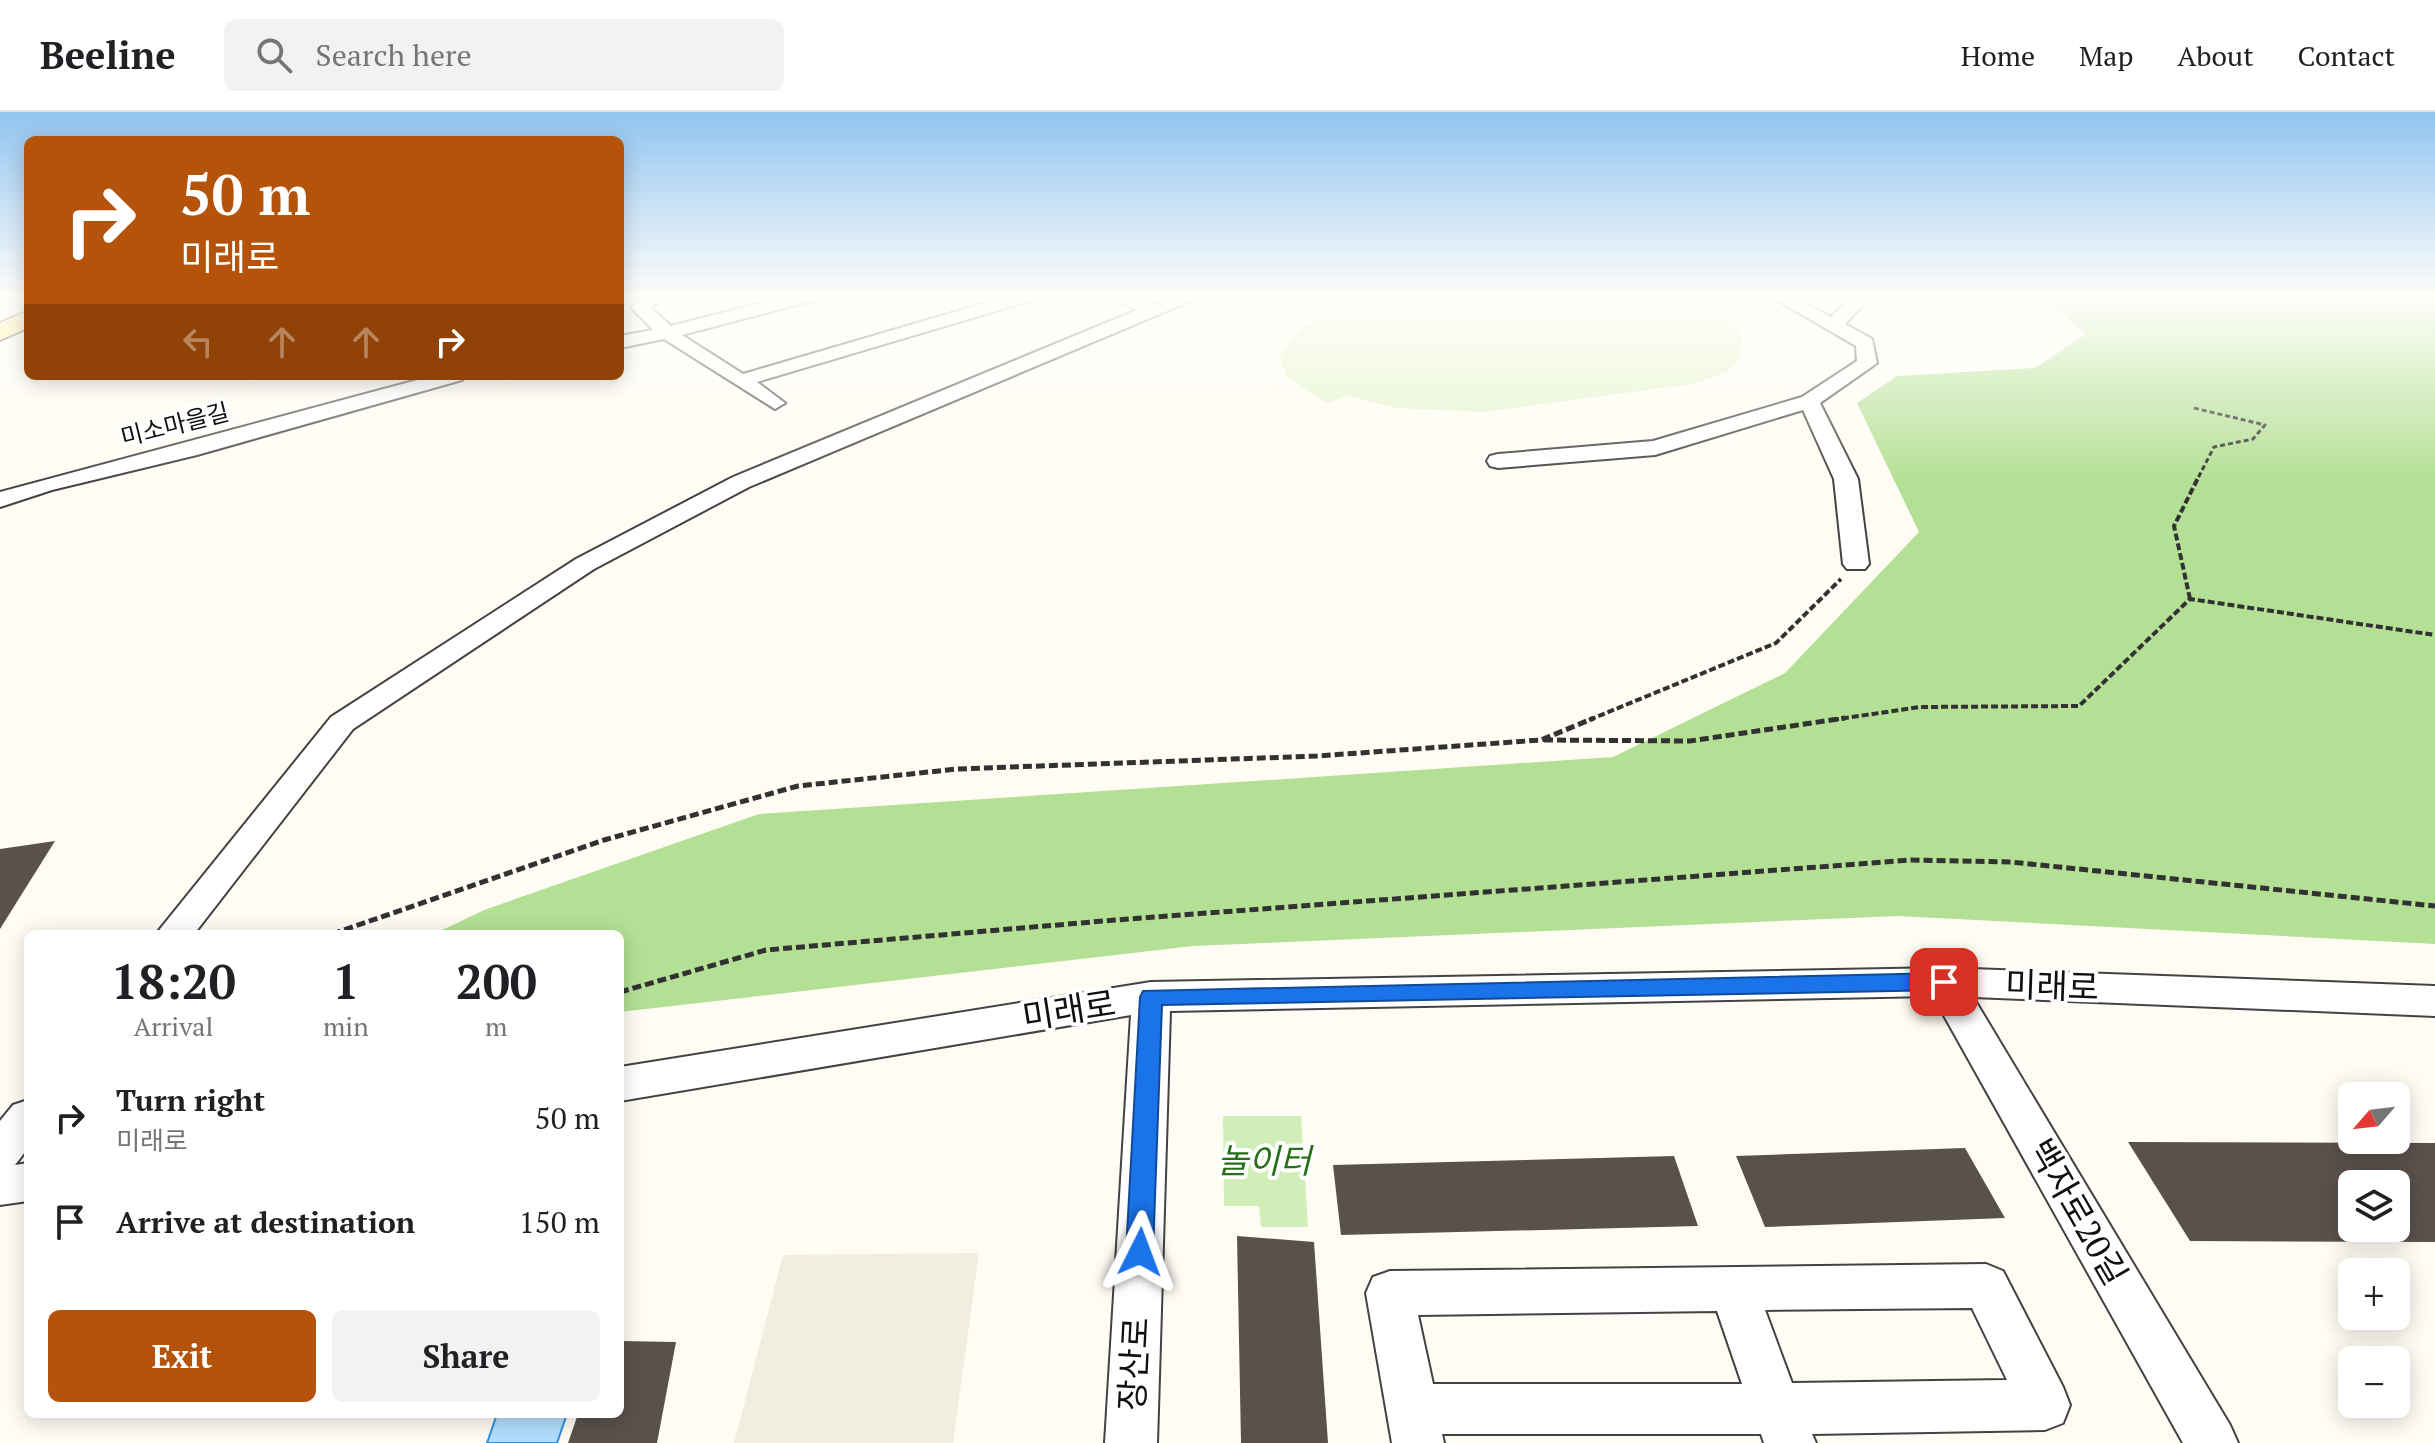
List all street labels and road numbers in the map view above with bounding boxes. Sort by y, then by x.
street label: 미소마을길 [117,395,232,453]
street label: 미래로 [2004,961,2100,1010]
street label: 미래로 [1019,980,1119,1039]
street label: 백자로20길 [2019,1131,2138,1293]
street label: 장산로 [1109,1316,1158,1412]

